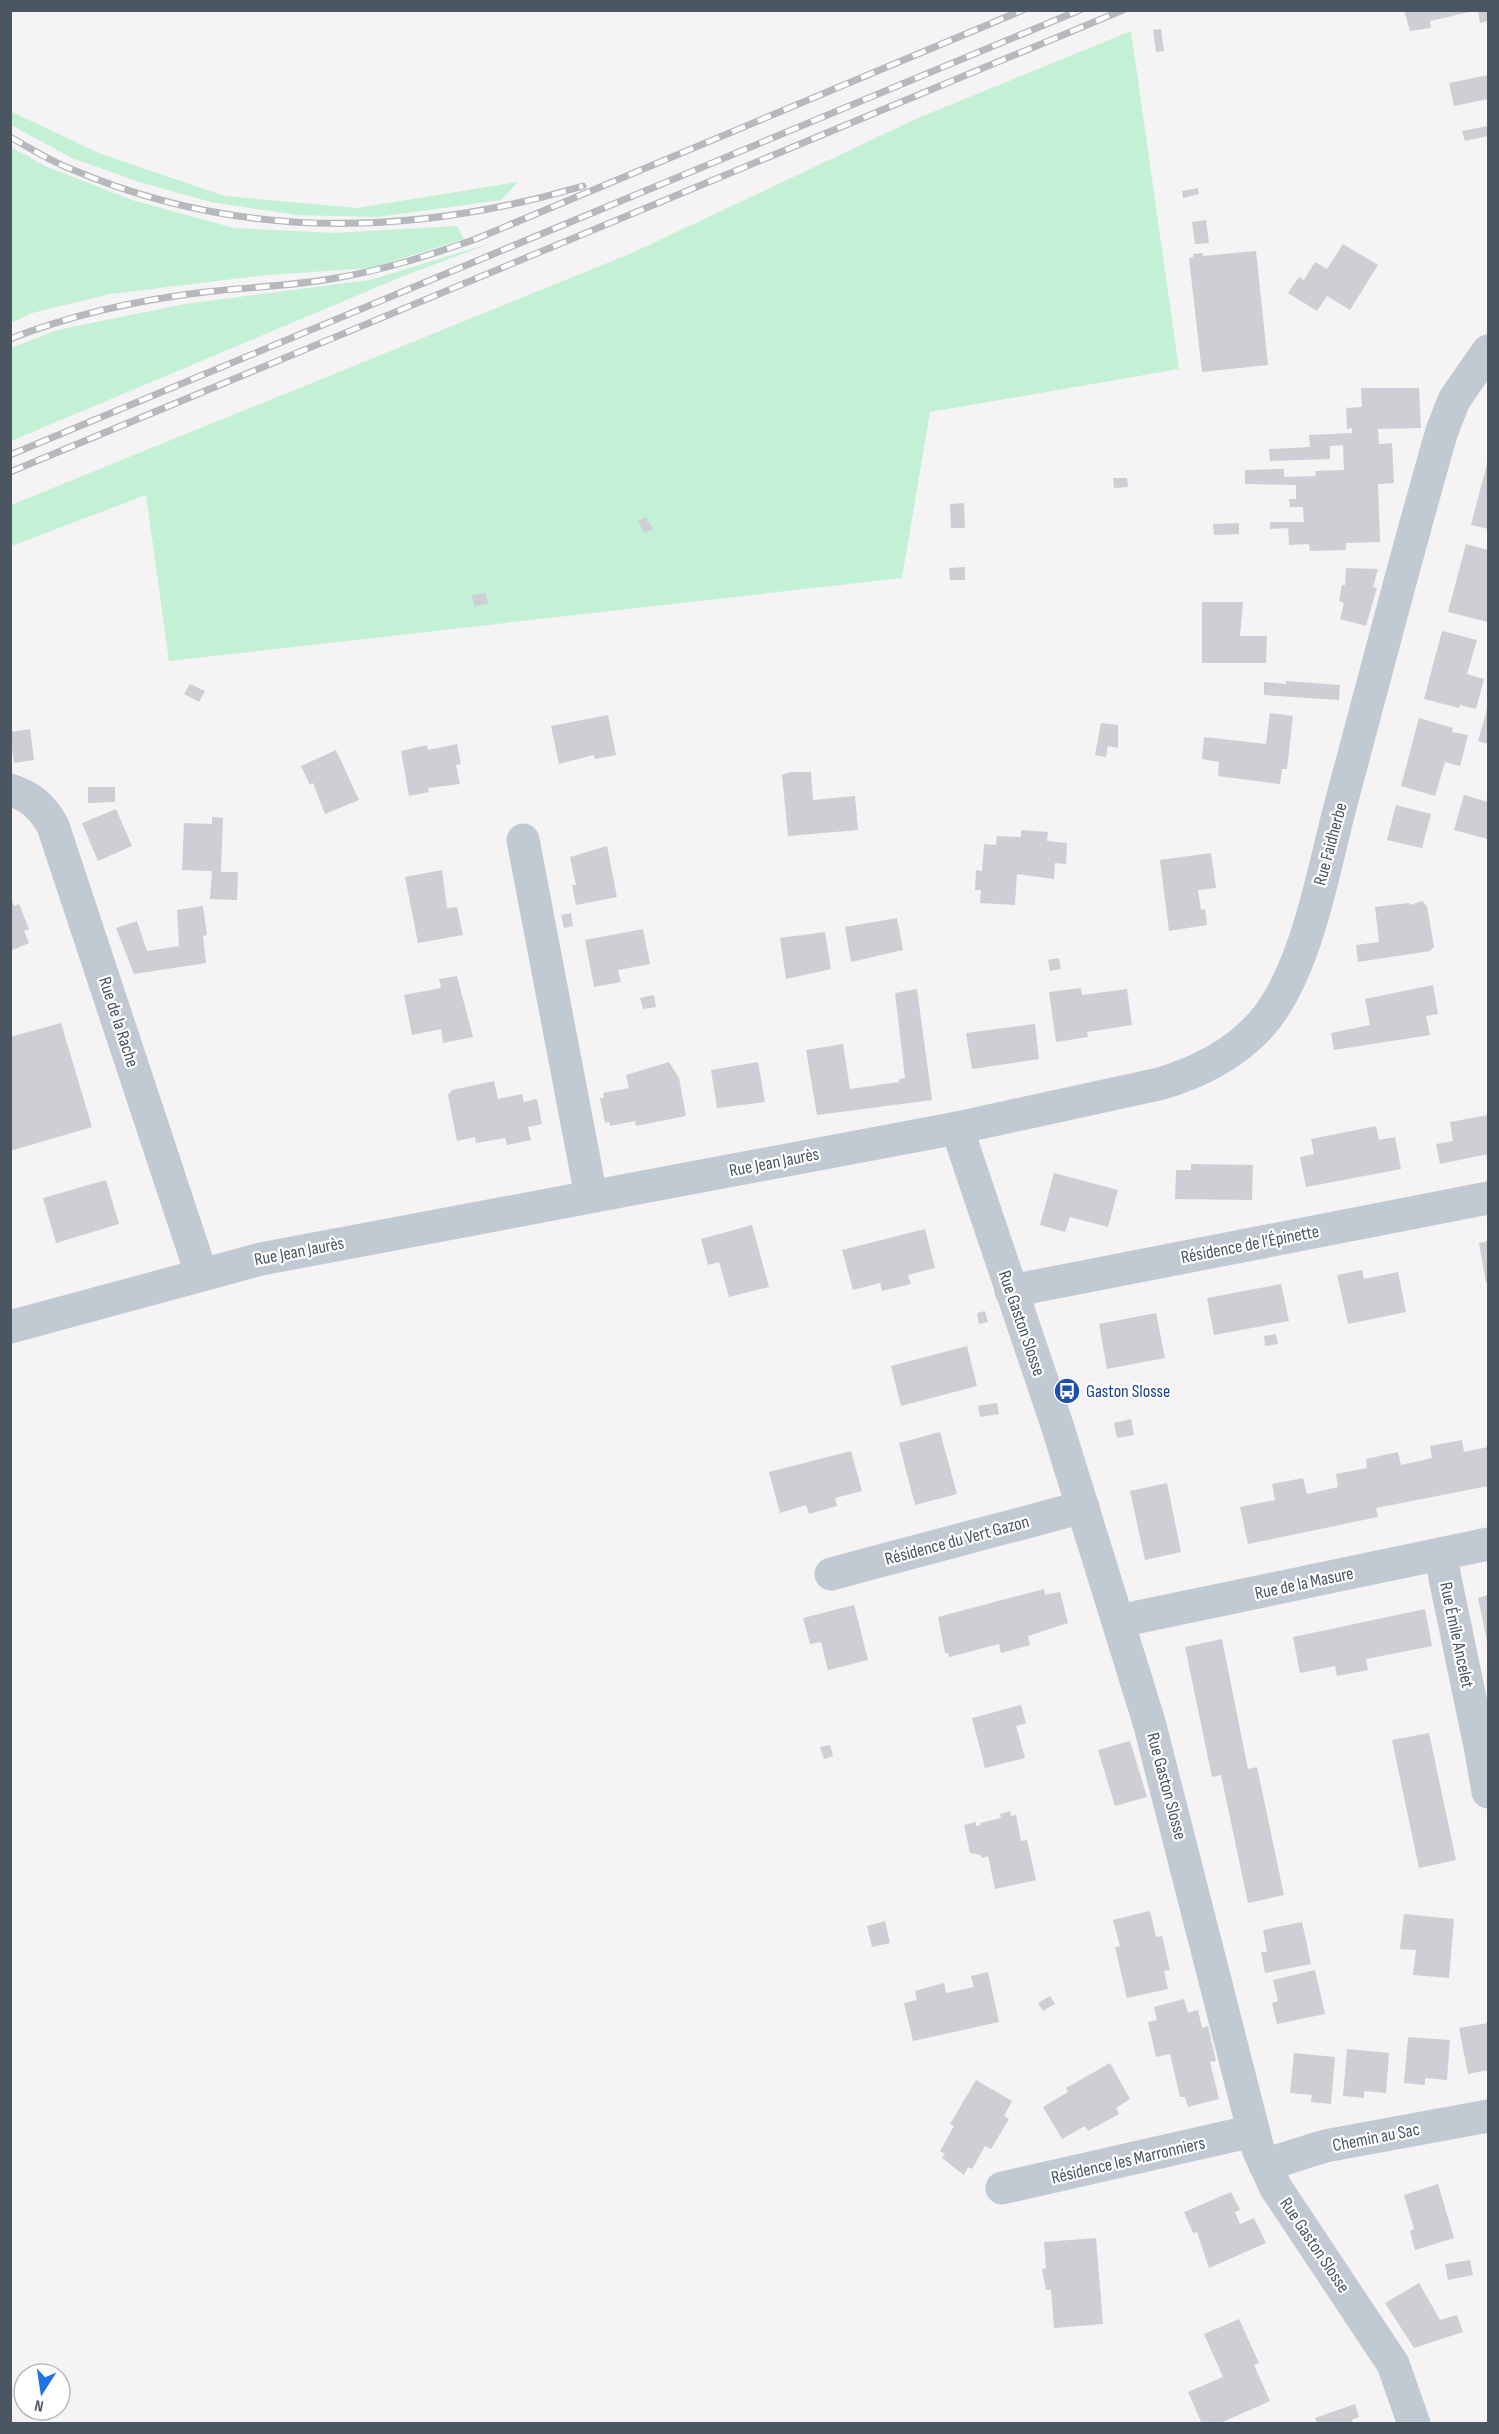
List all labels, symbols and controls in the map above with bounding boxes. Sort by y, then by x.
street label: Rue Faidherbe [1309,800,1352,888]
street label: Rue de la Rache [94,974,143,1070]
street label: Rue Jean Jaurès [727,1143,821,1181]
street label: Résidence de l’Épinette [1179,1221,1321,1268]
street label: Rue Jean Jaurès [252,1232,346,1270]
street label: Rue Gaston Slosse [994,1268,1049,1379]
bus stop icon: Gaston Slosse [1052,1376,1082,1406]
place label: Gaston Slosse [1086,1381,1170,1402]
street label: Résidence du Vert Gazon [883,1511,1032,1570]
street label: Rue de la Masure [1253,1563,1355,1604]
street label: Rue Émile Ancelet [1435,1580,1478,1691]
street label: Rue Gaston Slosse [1142,1730,1191,1842]
street label: Chemin au Sac [1331,2119,1421,2156]
street label: Résidence les Marronniers [1049,2133,1207,2188]
street label: Rue Gaston Slosse [1275,2194,1354,2297]
north arrow [12,2362,72,2422]
text: N [33,2395,45,2415]

